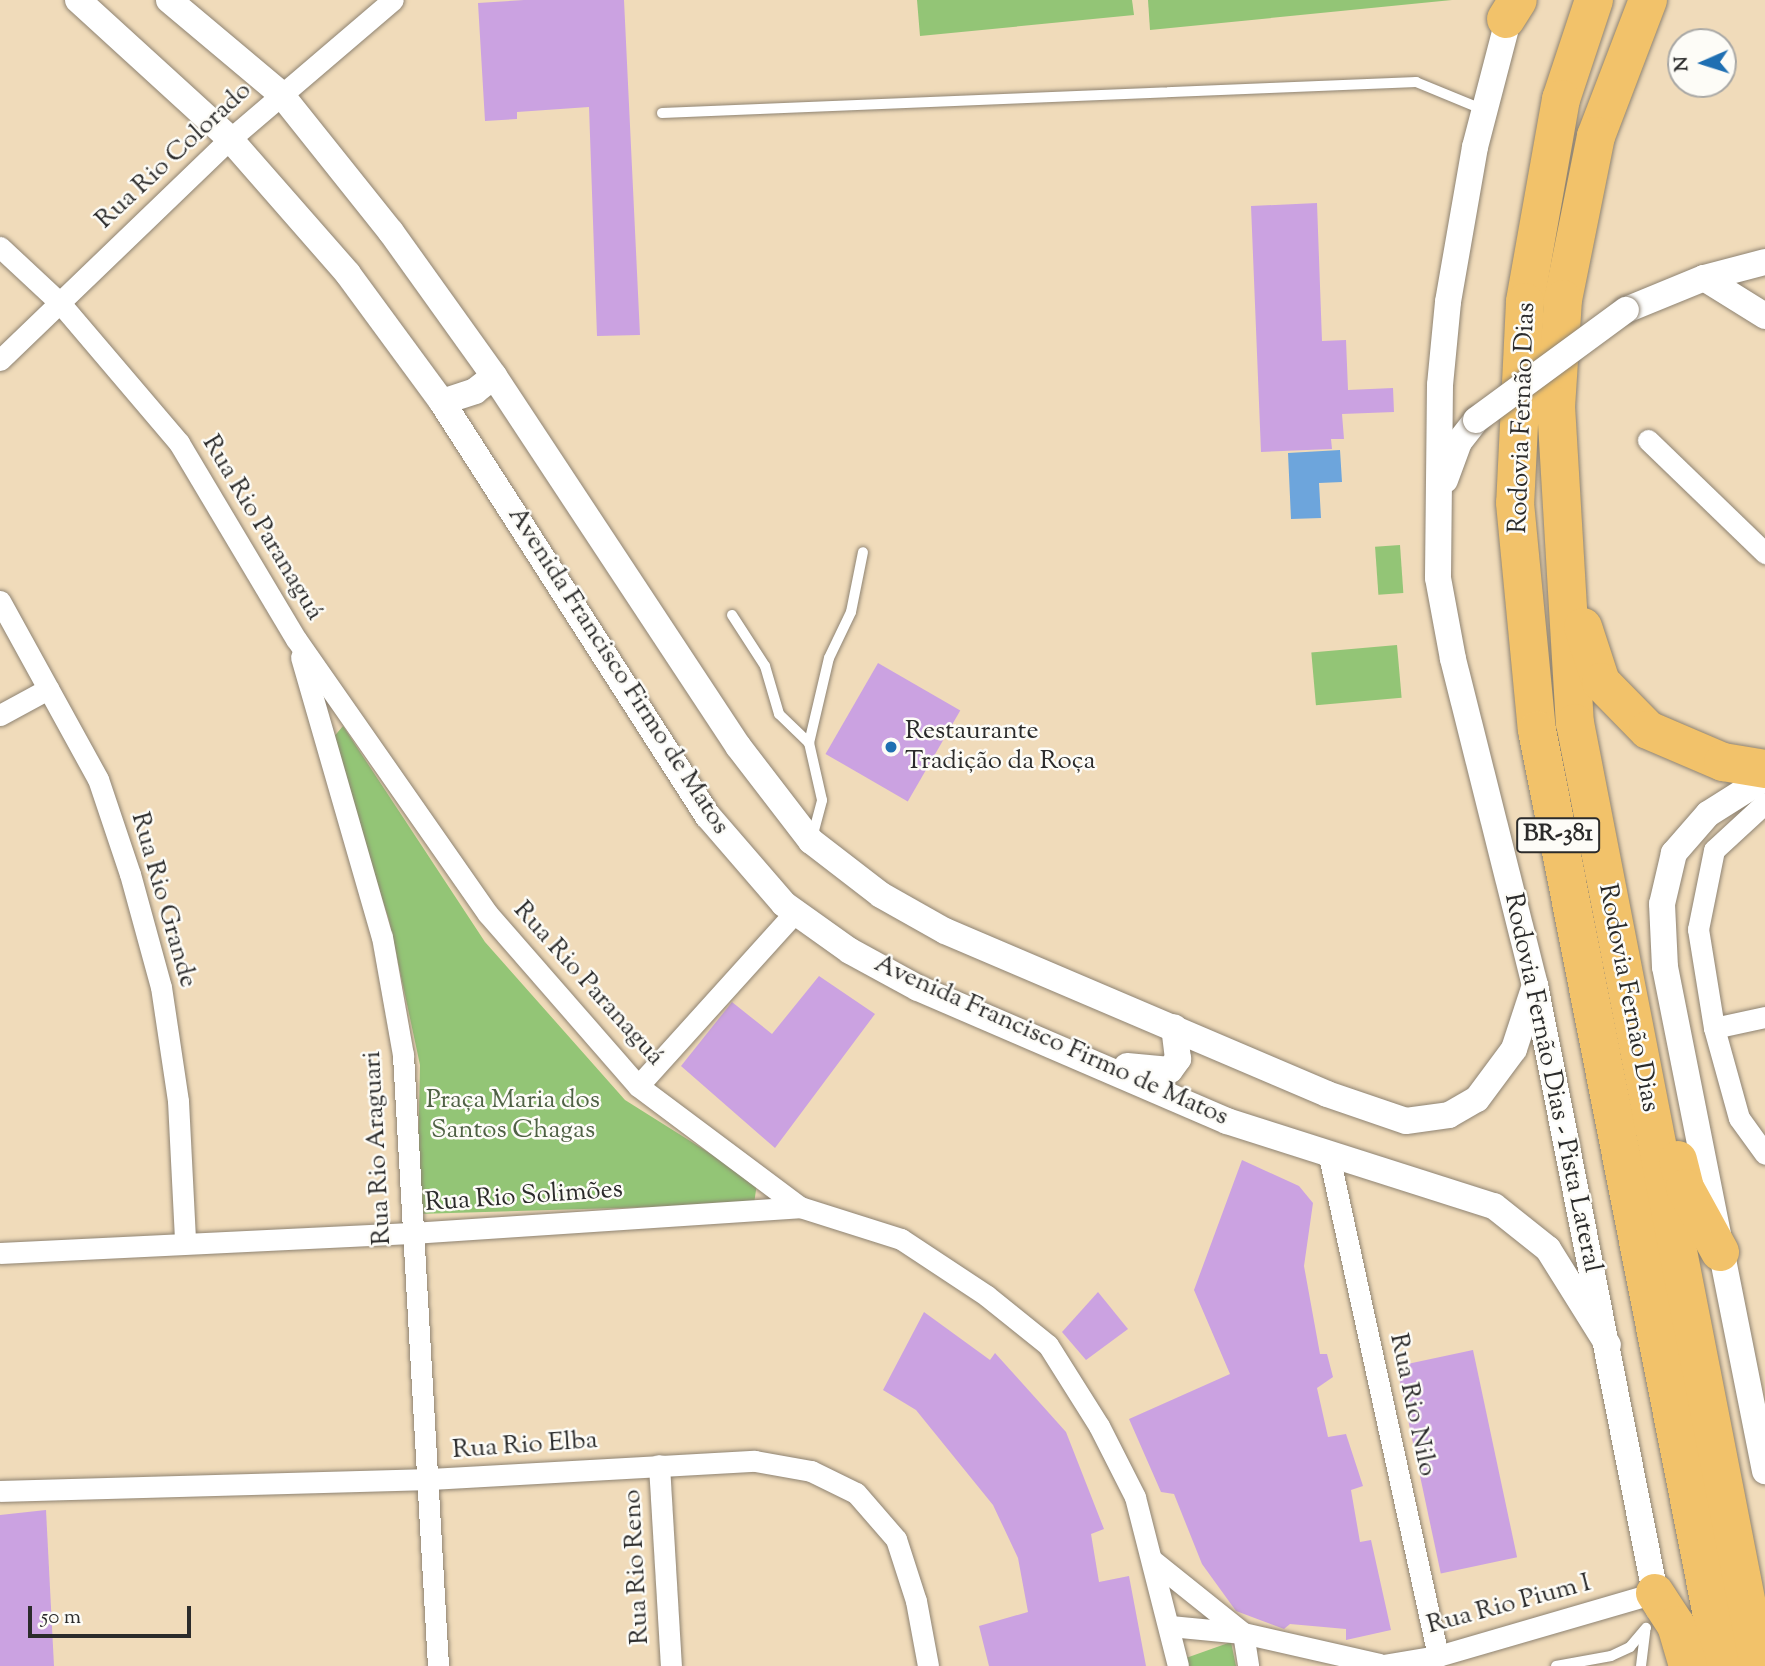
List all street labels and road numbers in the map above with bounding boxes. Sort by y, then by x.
street label: Rua Rio Colorado [90,76,258,236]
street label: Rodovia Fernão Dias [1503,302,1543,534]
street label: Rua Rio Paranaguá [194,430,330,626]
street label: Avenida Francisco Firmo de Matos [500,501,736,841]
street label: Rua Rio Grande [123,809,203,991]
road number: BR-381 [1516,814,1600,856]
street label: Rodovia Fernão Dias [1591,881,1665,1115]
street label: Rodovia Fernão Dias - Pista Lateral [1497,890,1607,1276]
street label: Rua Rio Paranaguá [506,895,670,1073]
street label: Avenida Francisco Firmo de Matos [869,949,1233,1133]
street label: Rua Rio Araguari [357,1050,399,1246]
street label: Rua Rio Solimões [424,1175,624,1219]
street label: Rua Rio Nilo [1382,1331,1442,1479]
street label: Rua Rio Elba [451,1425,599,1467]
street label: Rua Rio Reno [617,1489,657,1645]
street label: Rua Rio Pium I [1424,1568,1594,1642]

